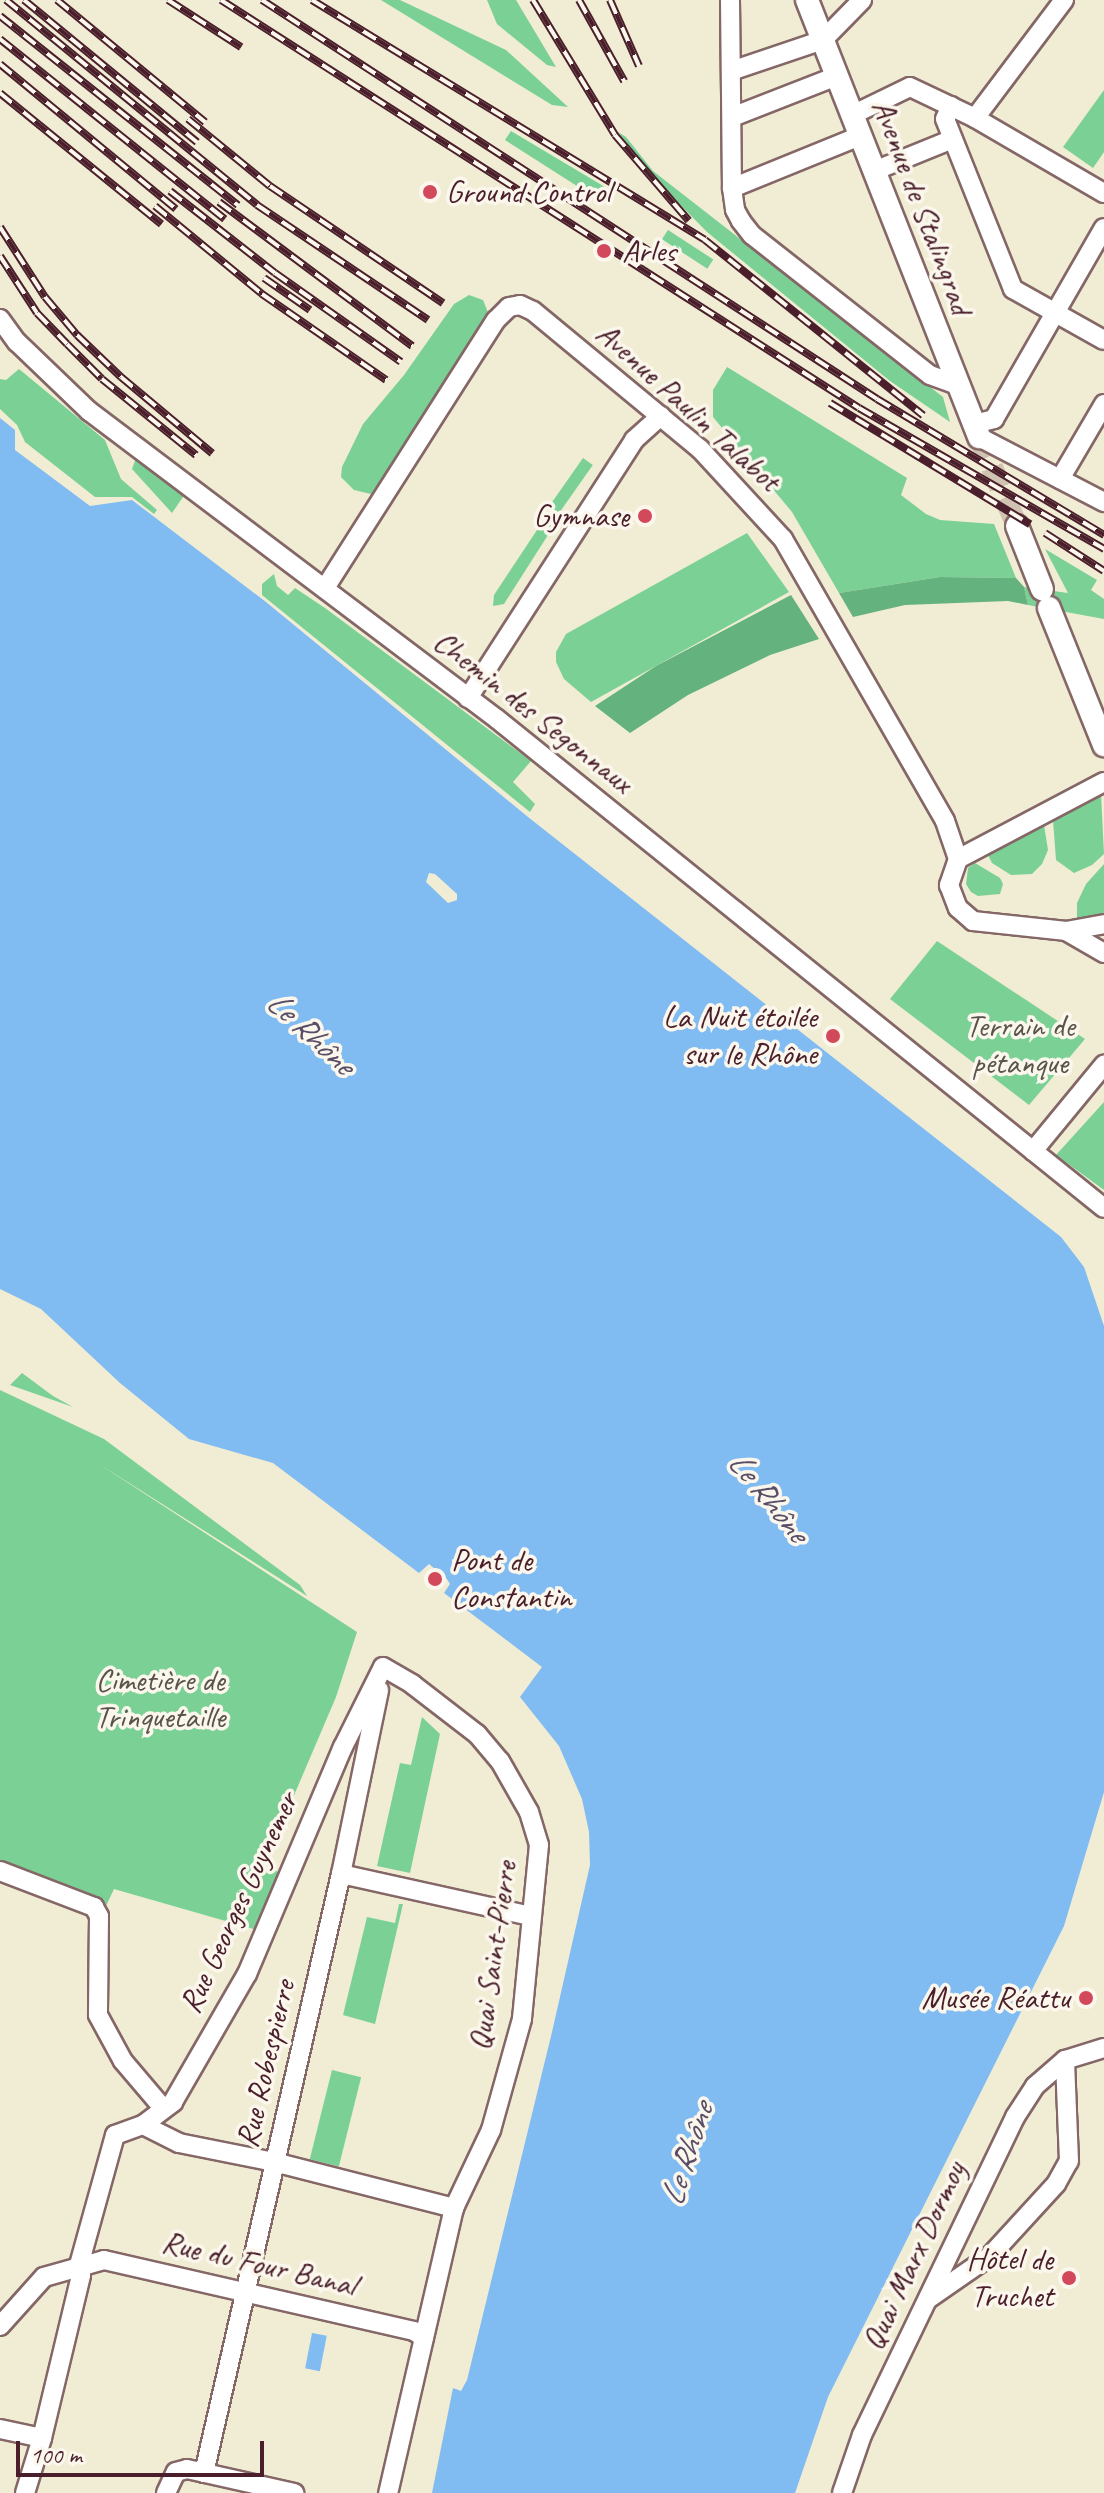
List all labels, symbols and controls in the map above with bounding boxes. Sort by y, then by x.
street label: Avenue de Stalingrad [863,94,981,320]
place label: Ground Control [446,173,611,211]
marker: Ground Control [421,183,439,201]
place label: Arles [622,232,676,270]
marker: Arles [593,240,615,262]
street label: Avenue Paulin Talabot [588,314,788,500]
place label: Gymnase [533,497,629,535]
marker: Gymnase [636,507,654,525]
street label: Chemin des Segonnaux [426,622,640,802]
water label: Le Rhône [258,981,364,1083]
place label: La Nuit étoilée sur le Rhône [662,999,817,1074]
park label: Terrain de pétanque [965,1008,1075,1083]
marker: La Nuit étoilée sur le Rhône [824,1027,842,1045]
water label: Le Rhône [720,1442,818,1550]
place label: Pont de Constantin [451,1542,572,1617]
marker: Pont de Constantin [426,1570,444,1588]
park label: Cimetière de Trinquetaille [95,1662,225,1737]
street label: Rue Georges Guynemer [171,1787,307,2019]
street label: Quai Saint-Pierre [461,1859,525,2053]
street label: Rue Robespierre [228,1976,304,2152]
place label: Musée Réattu [921,1979,1070,2017]
marker: Musée Réattu [1077,1989,1095,2007]
water label: Le Rhône [650,2097,722,2211]
street label: Quai Marx Dormoy [853,2155,975,2357]
street label: Rue du Four Banal [158,2223,360,2305]
place label: Hôtel de Truchet [967,2241,1053,2316]
marker: Hôtel de Truchet [1060,2269,1078,2287]
scale bar [20,2425,268,2475]
text: 100 m [30,2440,82,2470]

